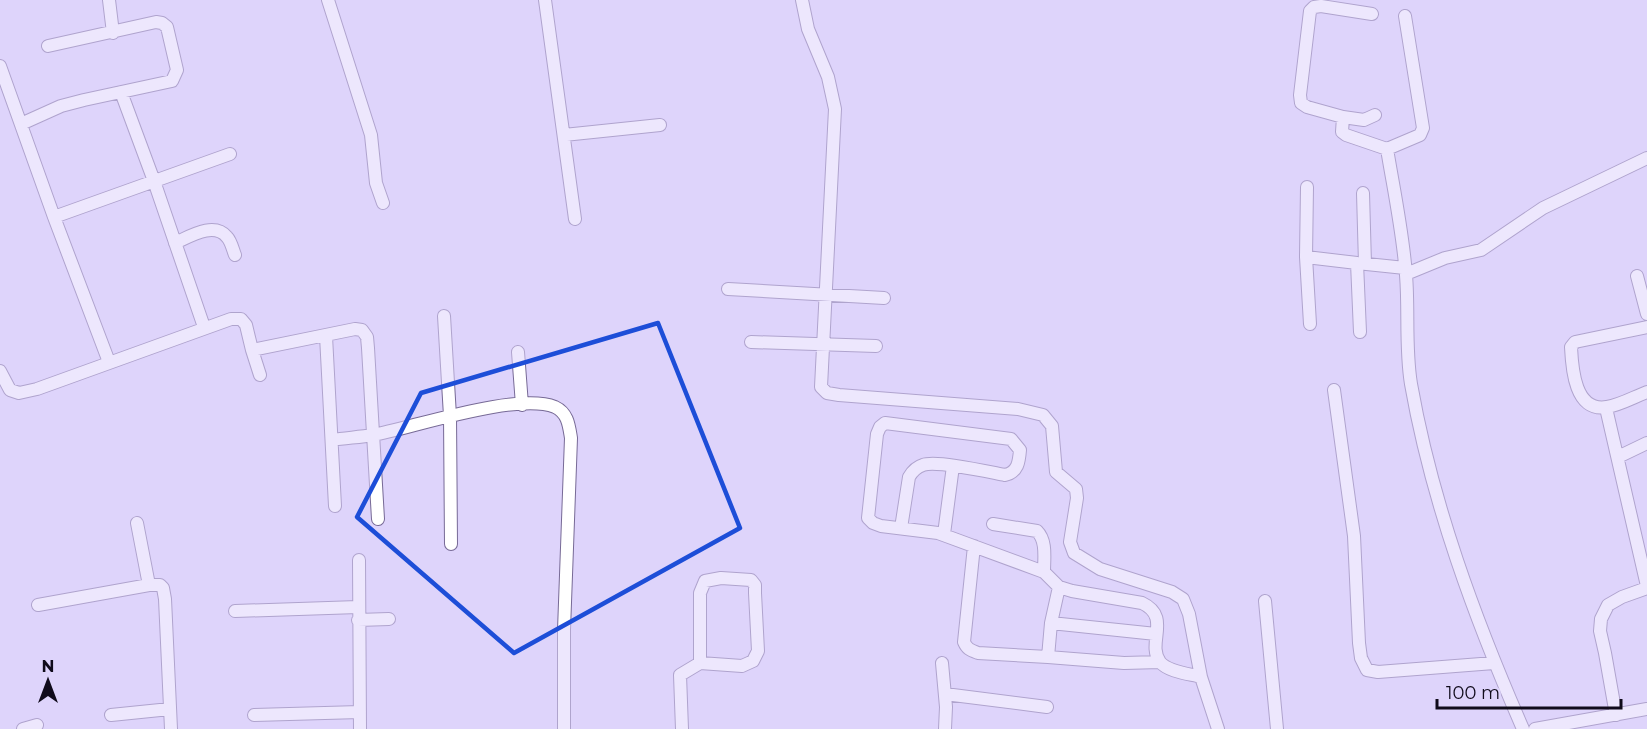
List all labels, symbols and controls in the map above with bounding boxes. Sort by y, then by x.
north arrow [18,651,78,711]
text: N [42,657,54,676]
scale bar [1437,672,1622,710]
text: 100 m [1446,682,1500,704]

